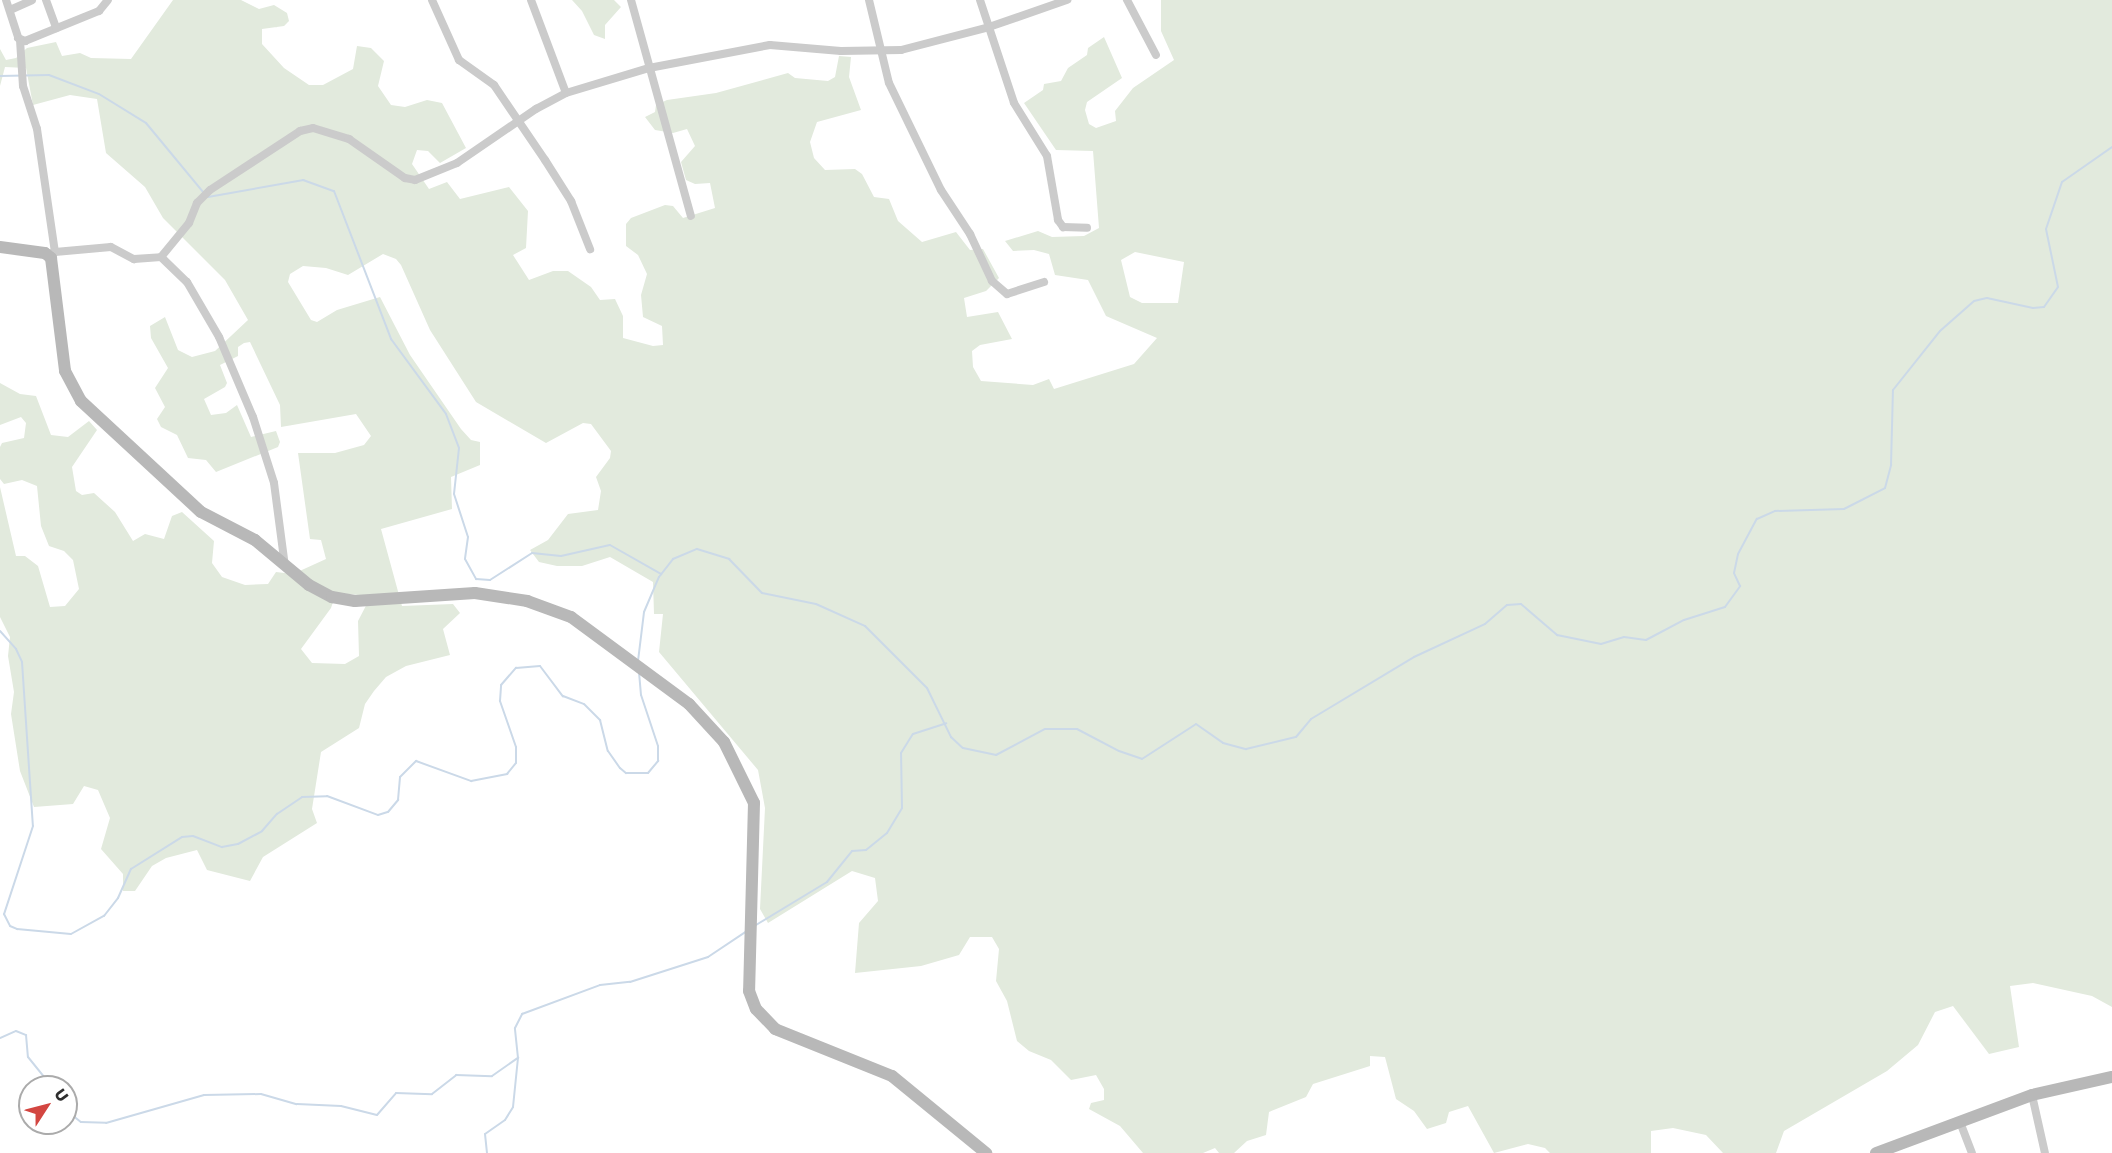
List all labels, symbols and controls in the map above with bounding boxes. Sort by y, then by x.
north arrow [18,1075,78,1135]
text: U [49,1084,74,1107]

